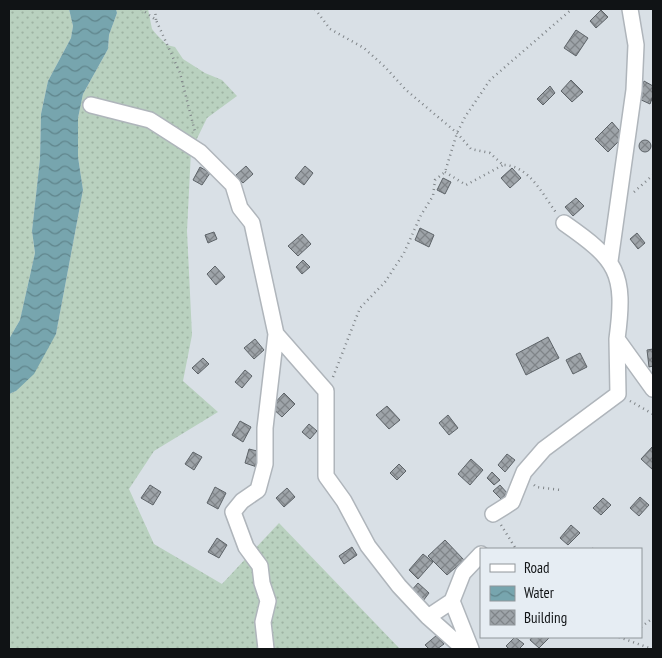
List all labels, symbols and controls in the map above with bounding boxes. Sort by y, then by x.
legend [480,548,642,638]
text: Road [524,558,550,577]
text: Water [524,583,555,602]
text: Building [524,608,567,627]

